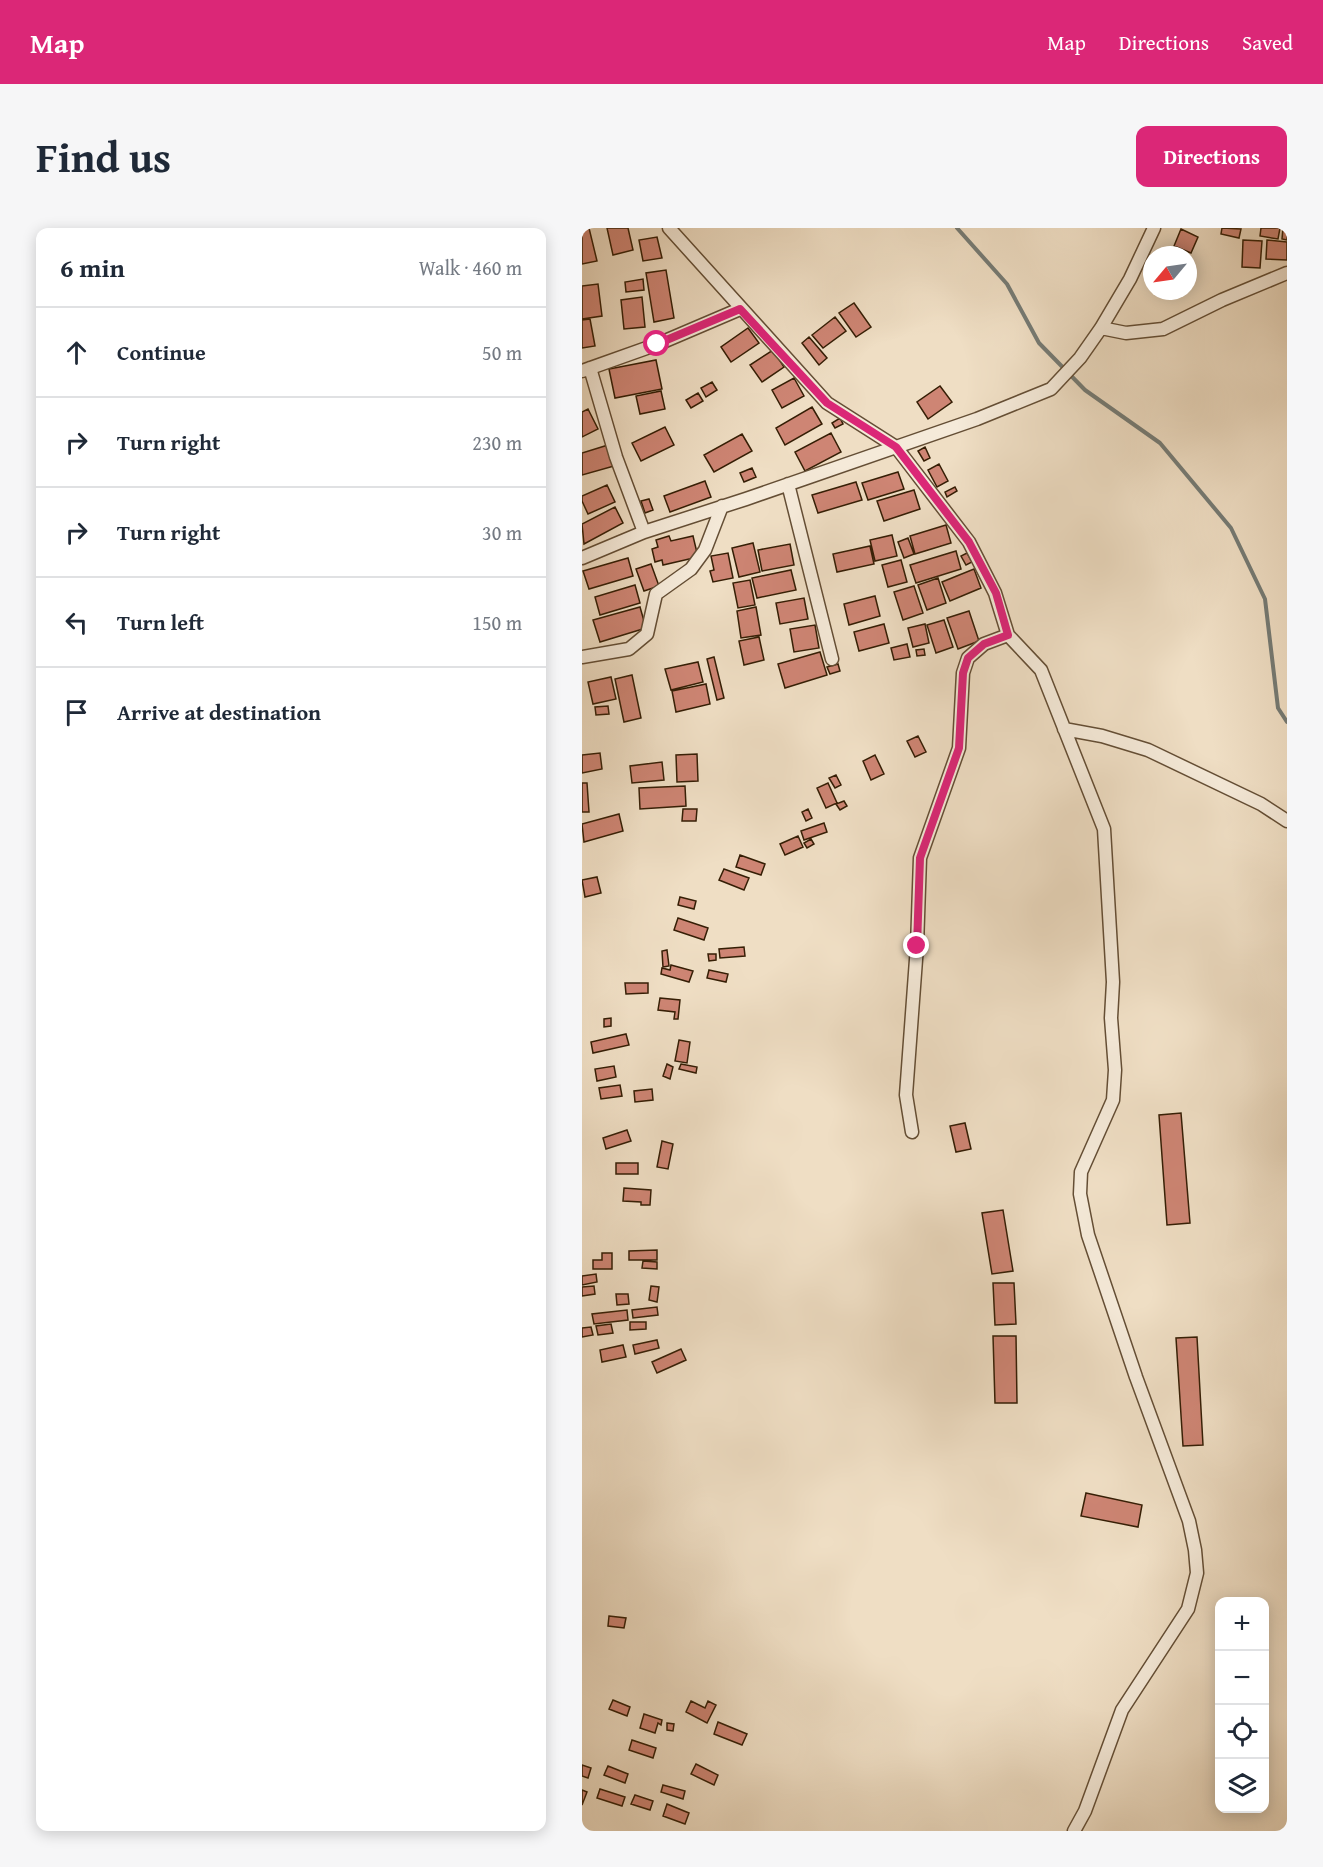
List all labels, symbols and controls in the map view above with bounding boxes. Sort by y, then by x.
text: Map [30,22,84,63]
text: Map [1047,27,1086,58]
text: Directions [1119,27,1209,58]
text: Saved [1242,27,1293,58]
text: Find us [36,126,171,187]
button: Directions [1136,126,1287,187]
north arrow [1143,246,1197,300]
text: 6 min [60,248,125,287]
text: Walk · 460 m [419,253,522,282]
route start [643,330,669,356]
icon: ahead [60,336,93,369]
text: Continue [117,336,206,368]
text: 50 m [482,338,522,367]
icon: right [60,426,93,459]
text: Turn right [117,426,220,458]
text: 230 m [472,428,522,457]
icon: right [60,516,93,549]
text: Turn right [117,516,220,548]
text: 30 m [482,518,522,547]
icon: left [60,606,93,639]
text: Turn left [117,606,204,638]
text: 150 m [472,608,522,637]
icon: arrive [60,696,93,729]
text: Arrive at destination [117,696,321,728]
route end [903,932,929,958]
map controls [1215,1597,1269,1813]
button: + [1215,1597,1269,1651]
button: − [1215,1651,1269,1705]
button: locate [1215,1705,1269,1759]
button: layers [1215,1759,1269,1813]

